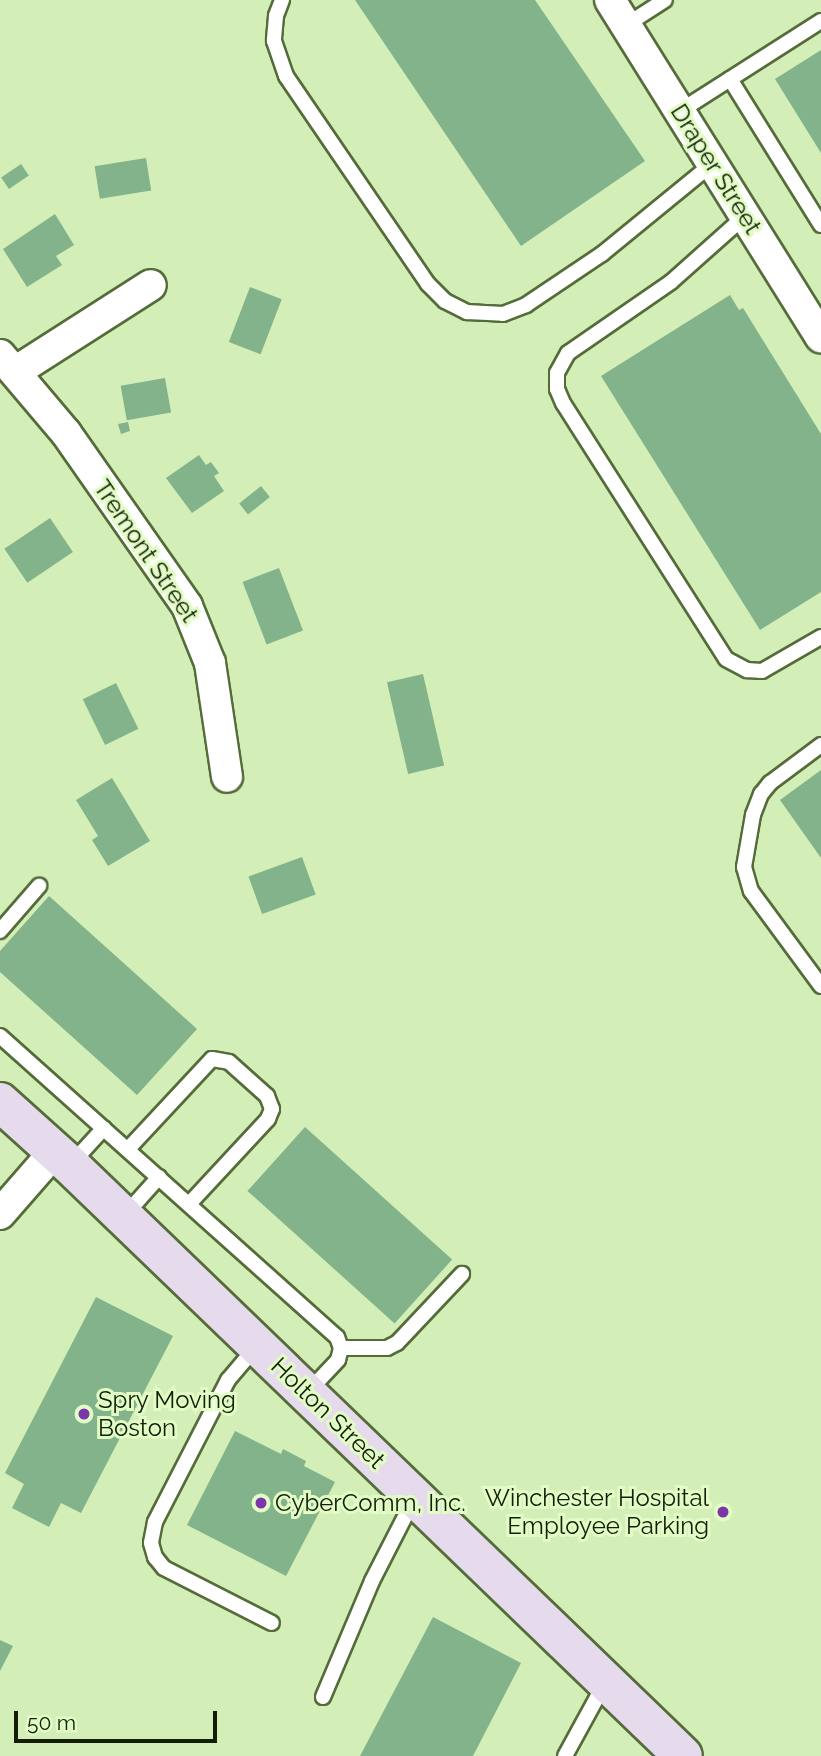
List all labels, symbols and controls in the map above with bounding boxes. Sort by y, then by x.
street label: Draper Street [664,98,768,240]
street label: Tremont Street [88,474,204,628]
street label: Holton Street [265,1352,391,1474]
place label: Spry Moving Boston [98,1386,236,1442]
marker: Spry Moving Boston [76,1406,92,1422]
place label: Winchester Hospital Employee Parking [484,1484,709,1540]
place label: CyberComm, Inc. [275,1489,466,1517]
marker: CyberComm, Inc. [253,1495,269,1511]
marker: Winchester Hospital Employee Parking [715,1504,731,1520]
scale bar [18,1696,220,1740]
text: 50 m [27,1710,76,1735]

